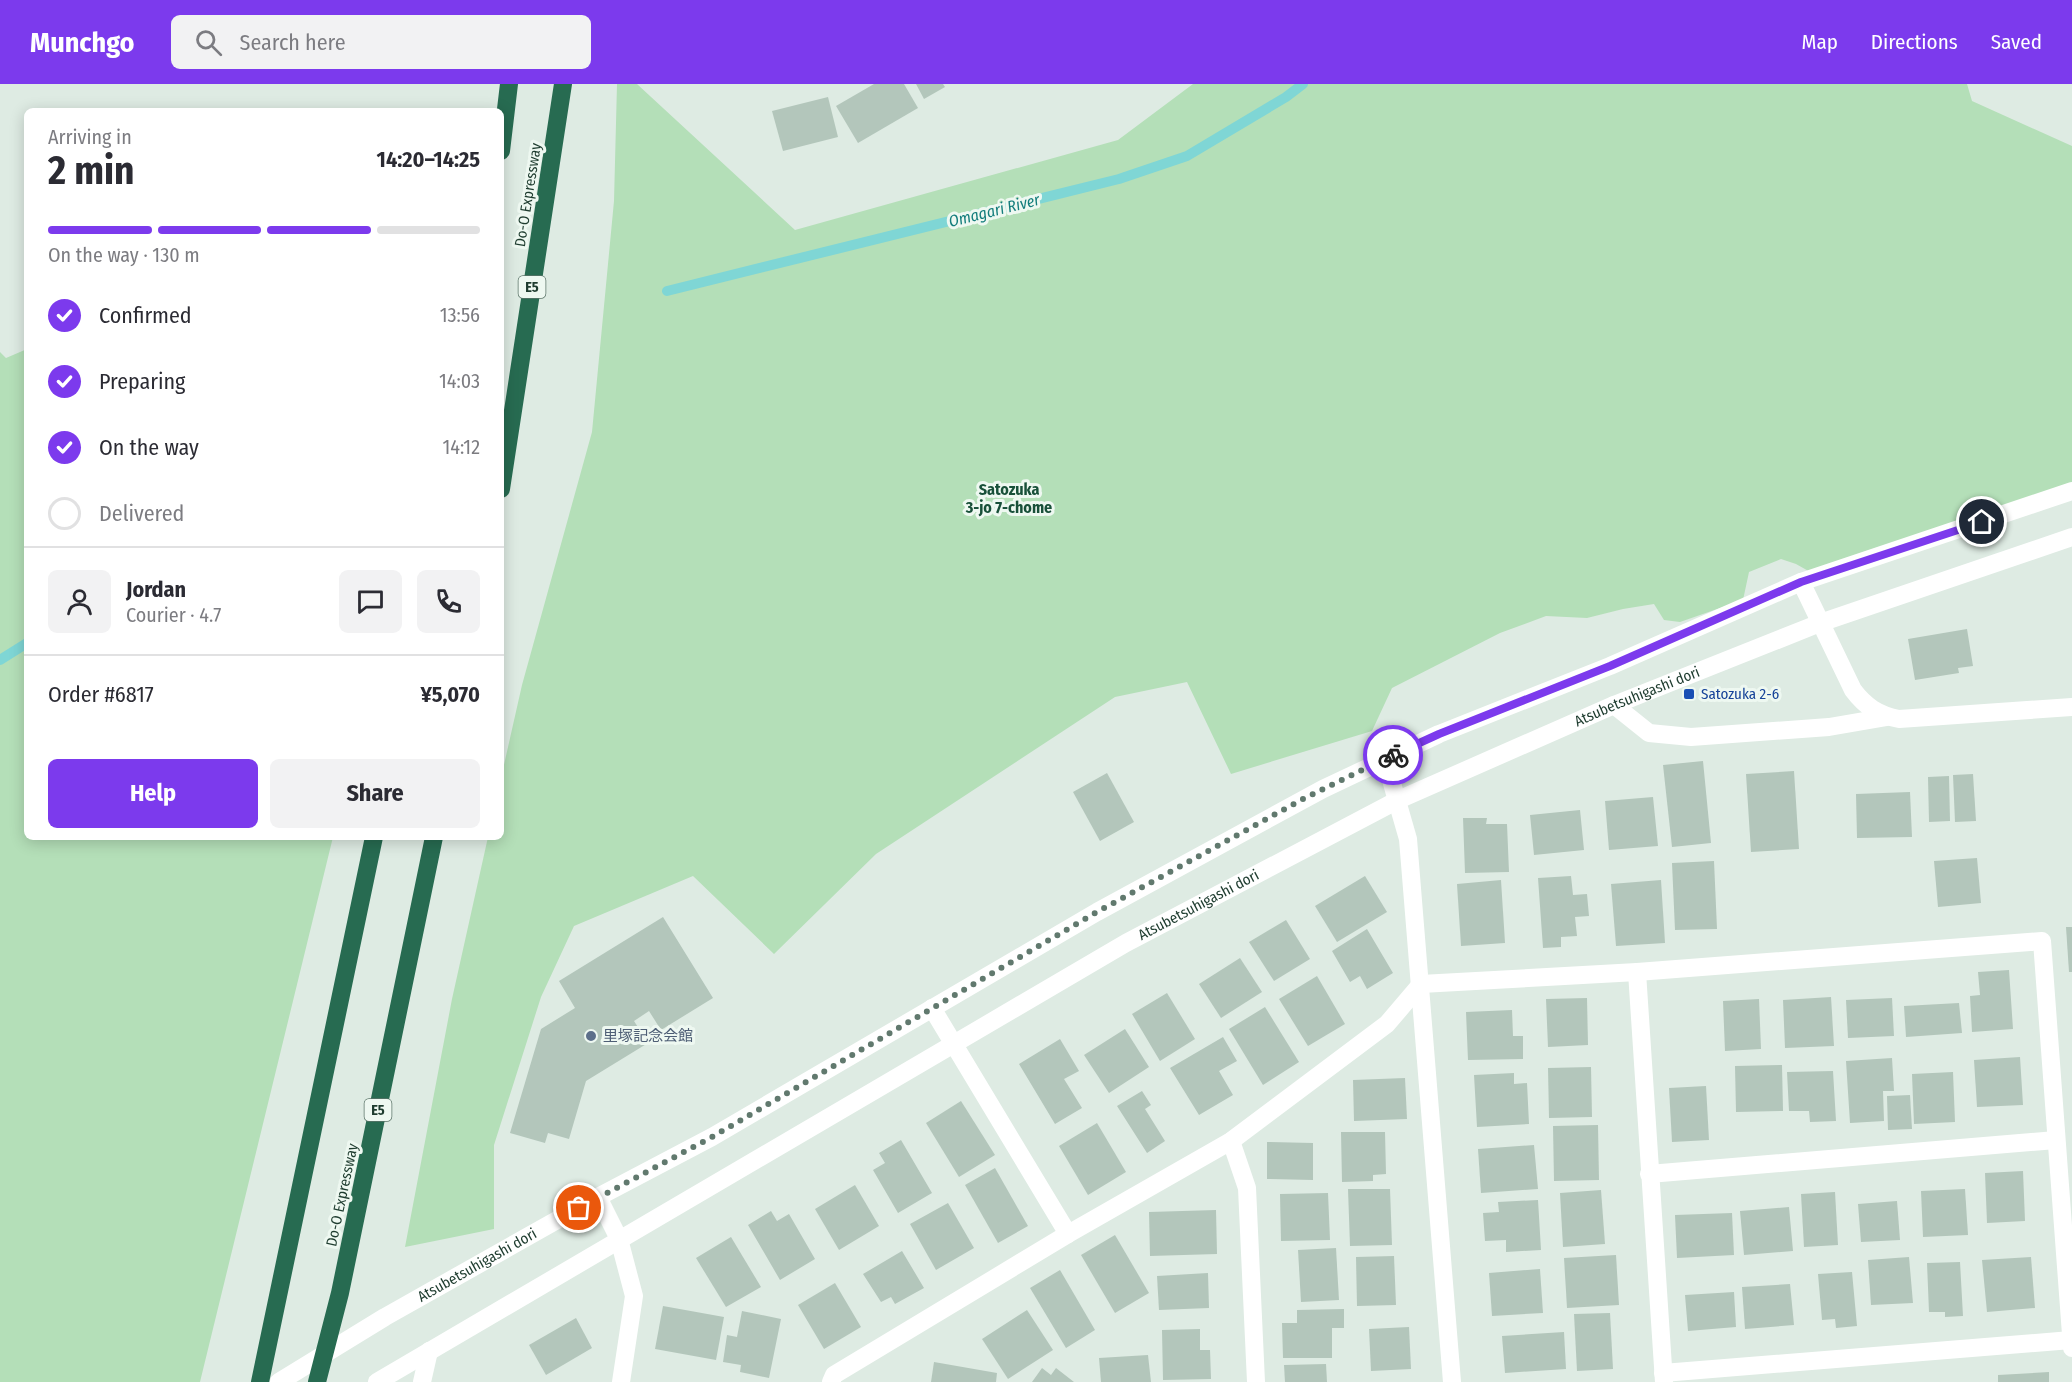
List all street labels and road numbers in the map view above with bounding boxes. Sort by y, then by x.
street label: Do-O Expressway [511,141,545,248]
road number: E5 [518,276,546,298]
street label: Atsubetsuhigashi dori [1572,663,1702,730]
street label: Atsubetsuhigashi dori [1135,866,1262,944]
road number: E5 [364,1099,392,1121]
street label: Do-O Expressway [322,1142,362,1248]
street label: Atsubetsuhigashi dori [414,1224,540,1306]

